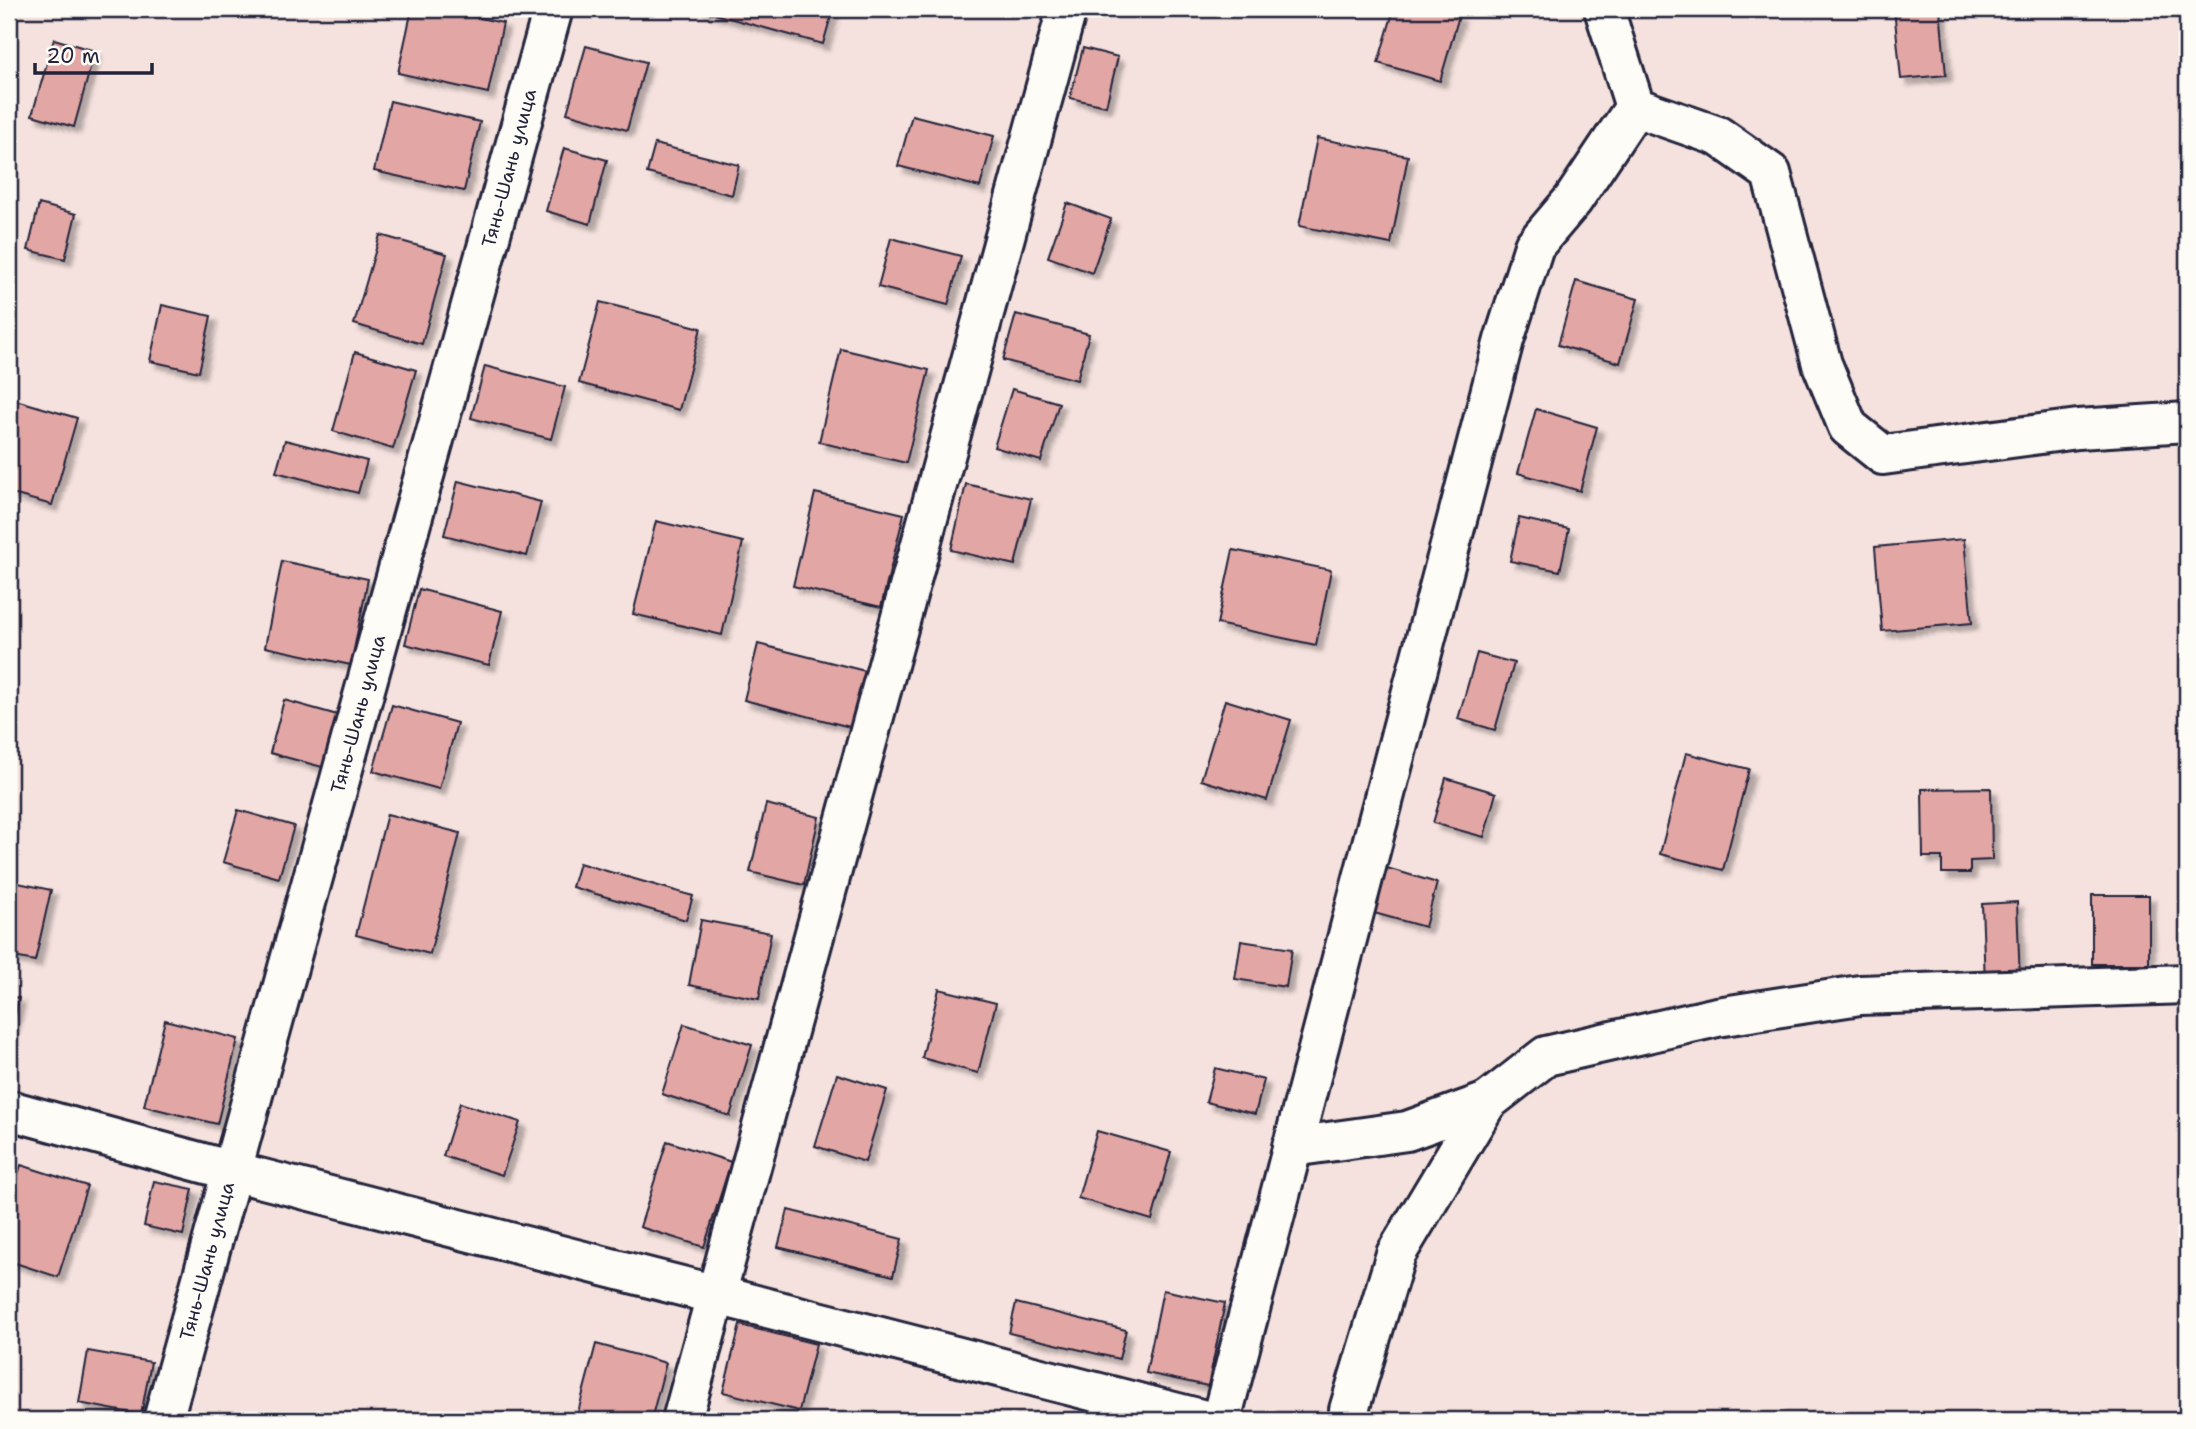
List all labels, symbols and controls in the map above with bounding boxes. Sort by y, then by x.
scale bar [35,32,152,76]
text: 20 m [46,42,100,70]
street label: Тянь-Шань улица [476,86,542,250]
street label: Тянь-Шань улица [325,632,391,796]
street label: Тянь-Шань улица [174,1179,240,1343]

